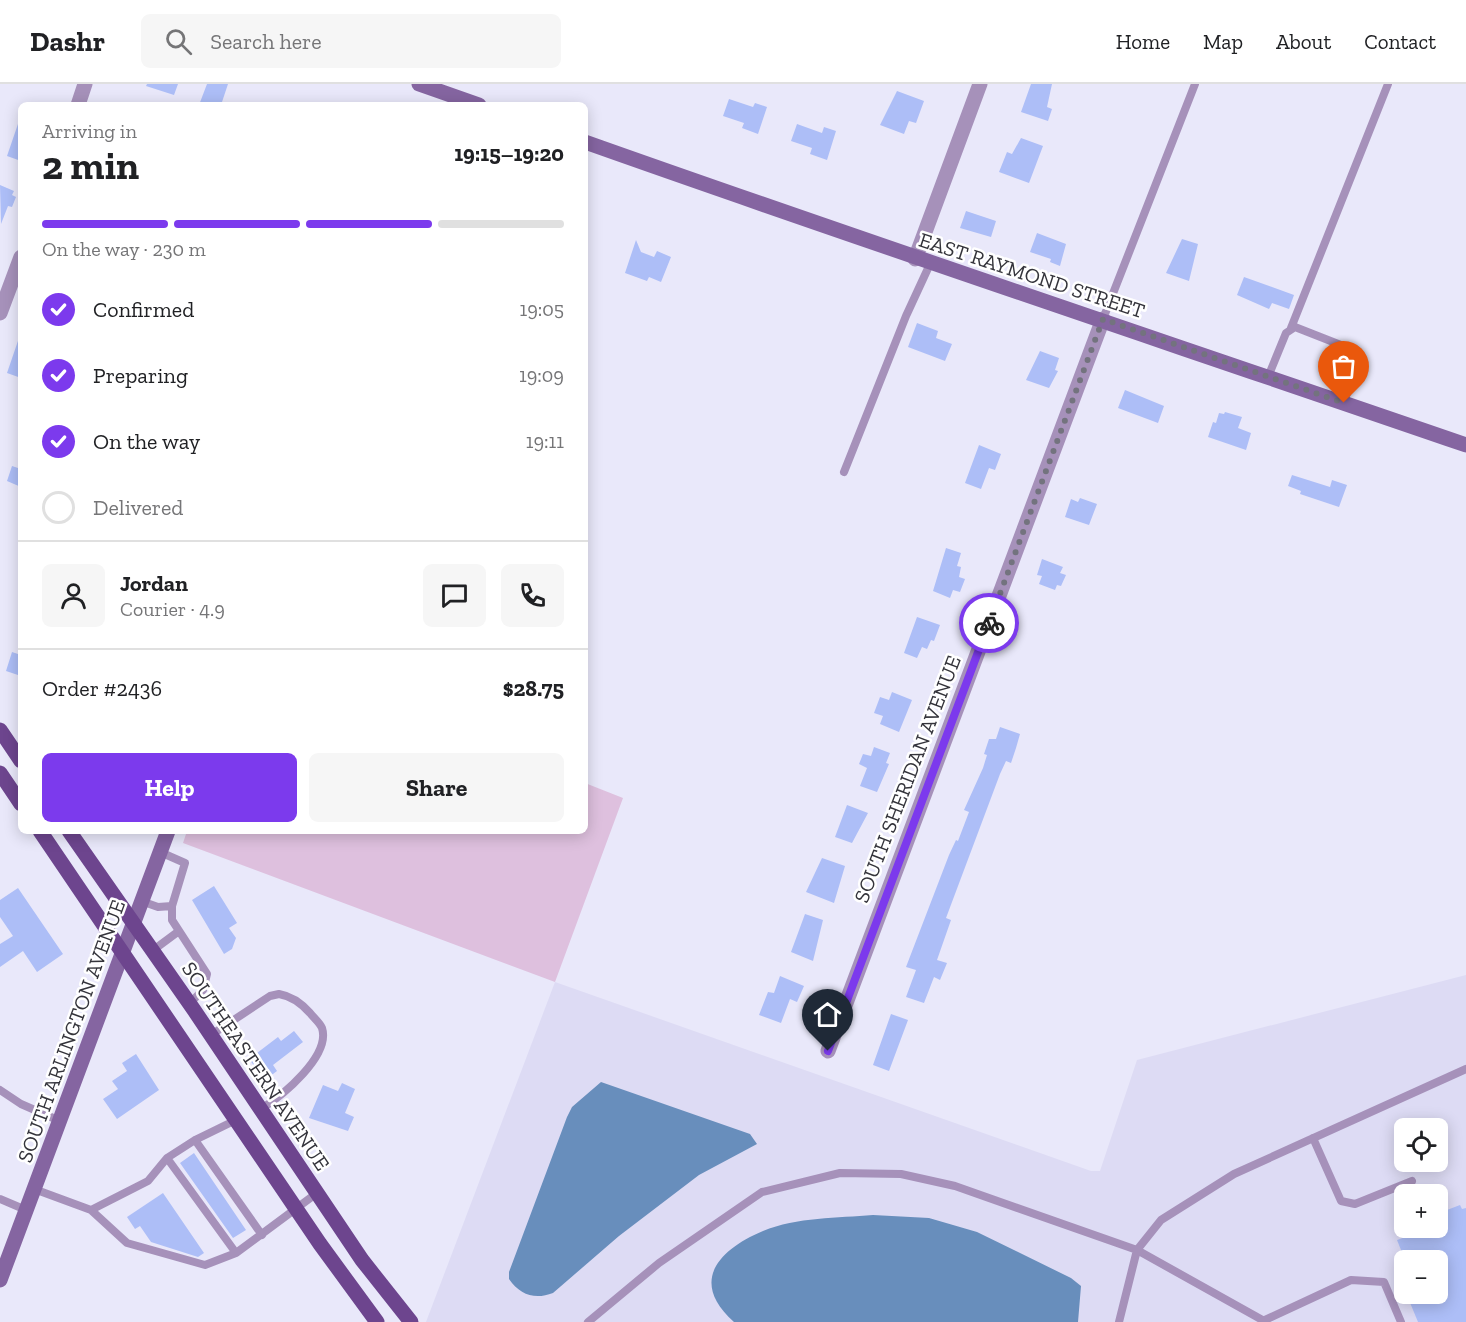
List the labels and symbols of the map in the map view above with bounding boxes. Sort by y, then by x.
street label: EAST RAYMOND STREET [916,227,1148,323]
pin [1318,341,1369,403]
courier [959,593,1019,653]
street label: SOUTH SHERIDAN AVENUE [848,652,966,906]
street label: SOUTH ARLINGTON AVENUE [12,896,130,1166]
street label: SOUTHEASTERN AVENUE [177,957,335,1175]
pin [802,989,853,1051]

